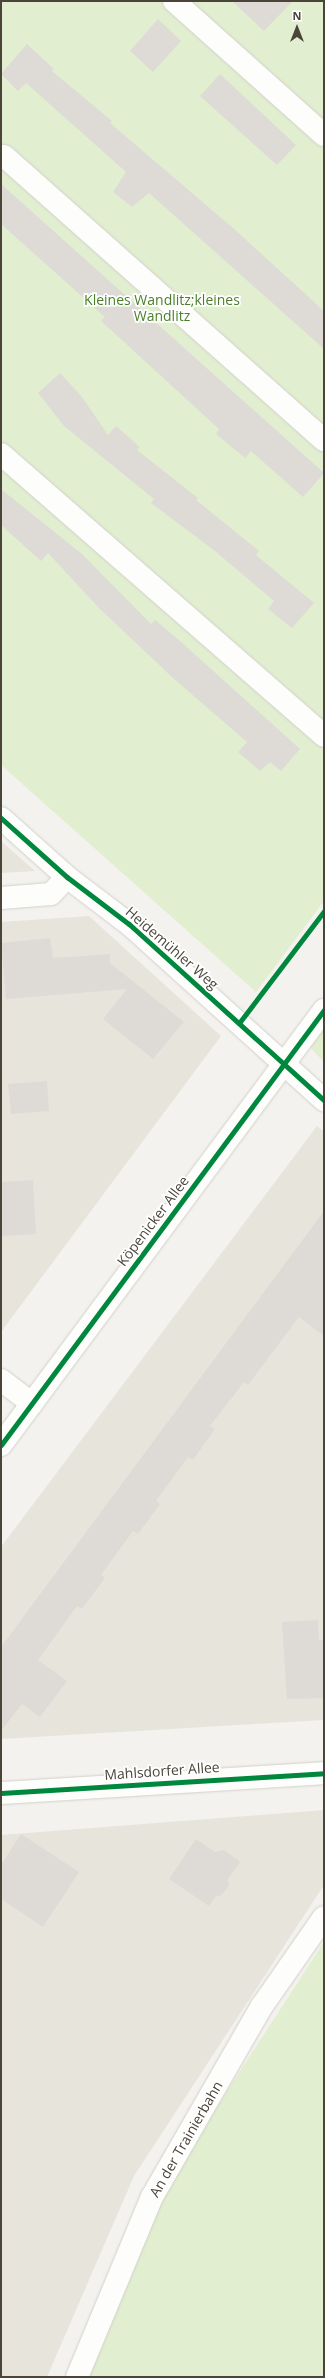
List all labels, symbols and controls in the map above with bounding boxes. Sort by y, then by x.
north arrow [277,8,317,48]
text: N [293,8,301,23]
park label: Kleines Wandlitz;kleines Wandlitz [84,292,240,324]
street label: Heidemühler Weg [122,903,222,993]
street label: Köpenicker Allee [114,1173,192,1269]
street label: Mahlsdorfer Allee [104,1759,220,1783]
street label: An der Trainierbahn [146,2078,226,2200]

